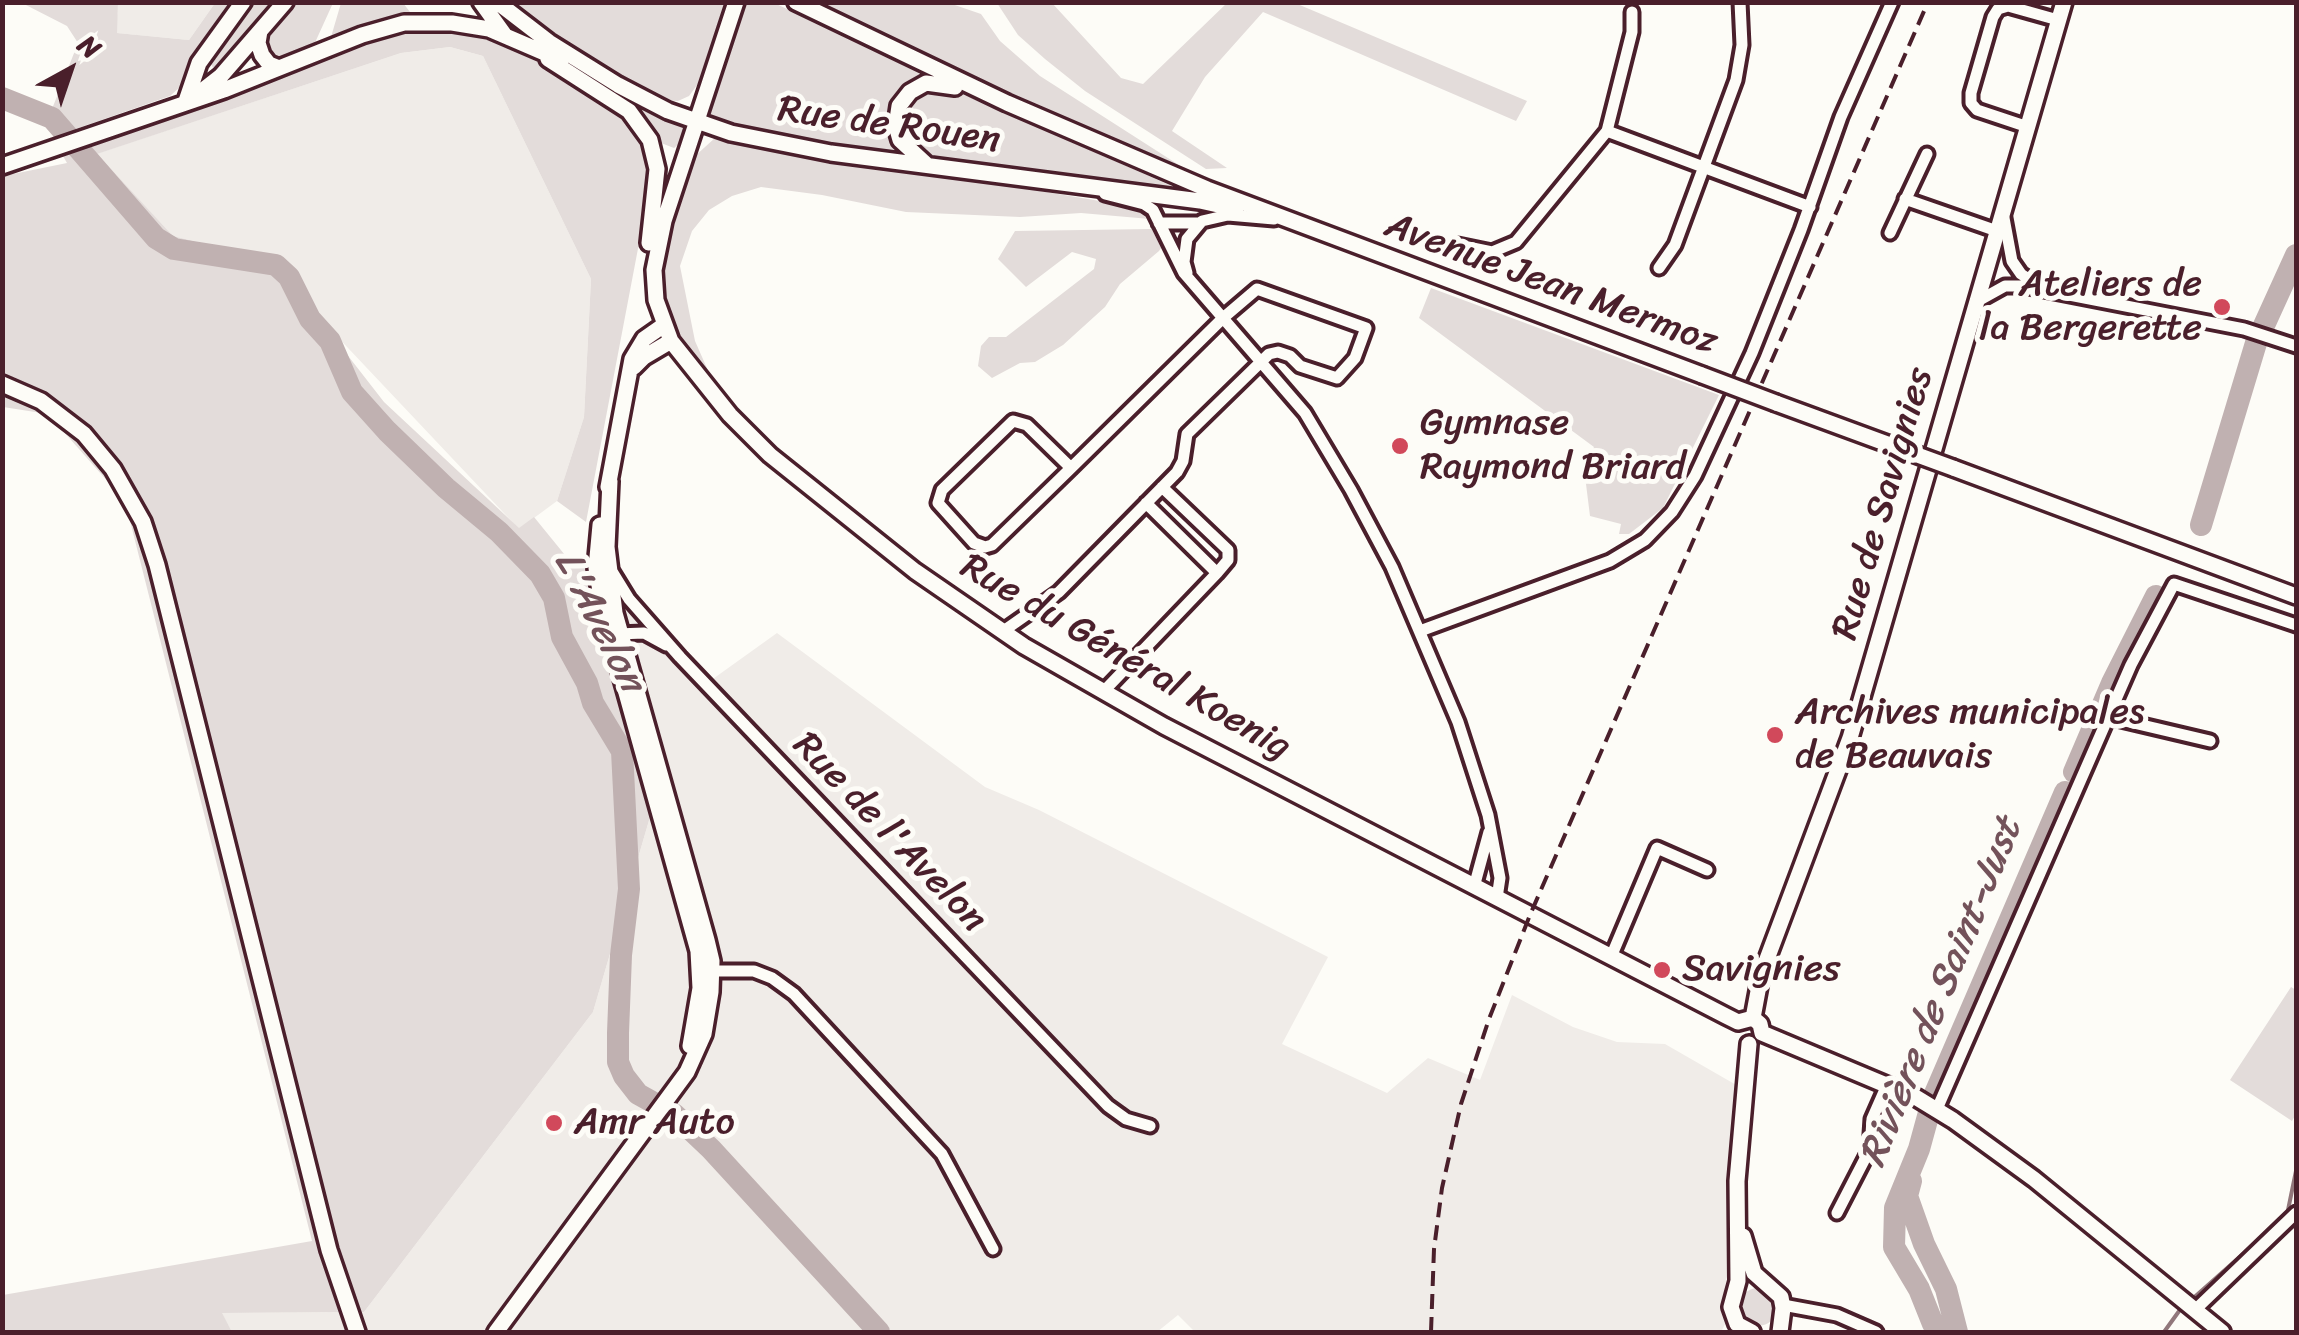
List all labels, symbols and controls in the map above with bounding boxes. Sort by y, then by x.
north arrow [20,20,120,120]
text: N [66,22,113,72]
street label: Rue de Rouen [775,88,1003,164]
street label: Avenue Jean Mermoz [1378,204,1724,366]
place label: Ateliers de la Bergerette [1980,262,2202,352]
marker: Ateliers de la Bergerette [2211,296,2233,318]
street label: Rue de Savignies [1823,363,1945,645]
place label: Gymnase Raymond Briard [1420,401,1686,490]
marker: Gymnase Raymond Briard [1389,435,1411,457]
water label: L'Avelon [542,543,654,701]
street label: Rue du Général Koenig [952,545,1298,771]
place label: Archives municipales de Beauvais [1795,690,2144,779]
street label: Rue de l'Avelon [782,724,996,942]
marker: Archives municipales de Beauvais [1764,724,1786,746]
water label: Rivière de Saint-Just [1850,812,2034,1174]
place label: Savignies [1682,947,1840,993]
marker: Savignies [1651,959,1673,981]
place label: Amr Auto [574,1100,735,1146]
marker: Amr Auto [543,1112,565,1134]

